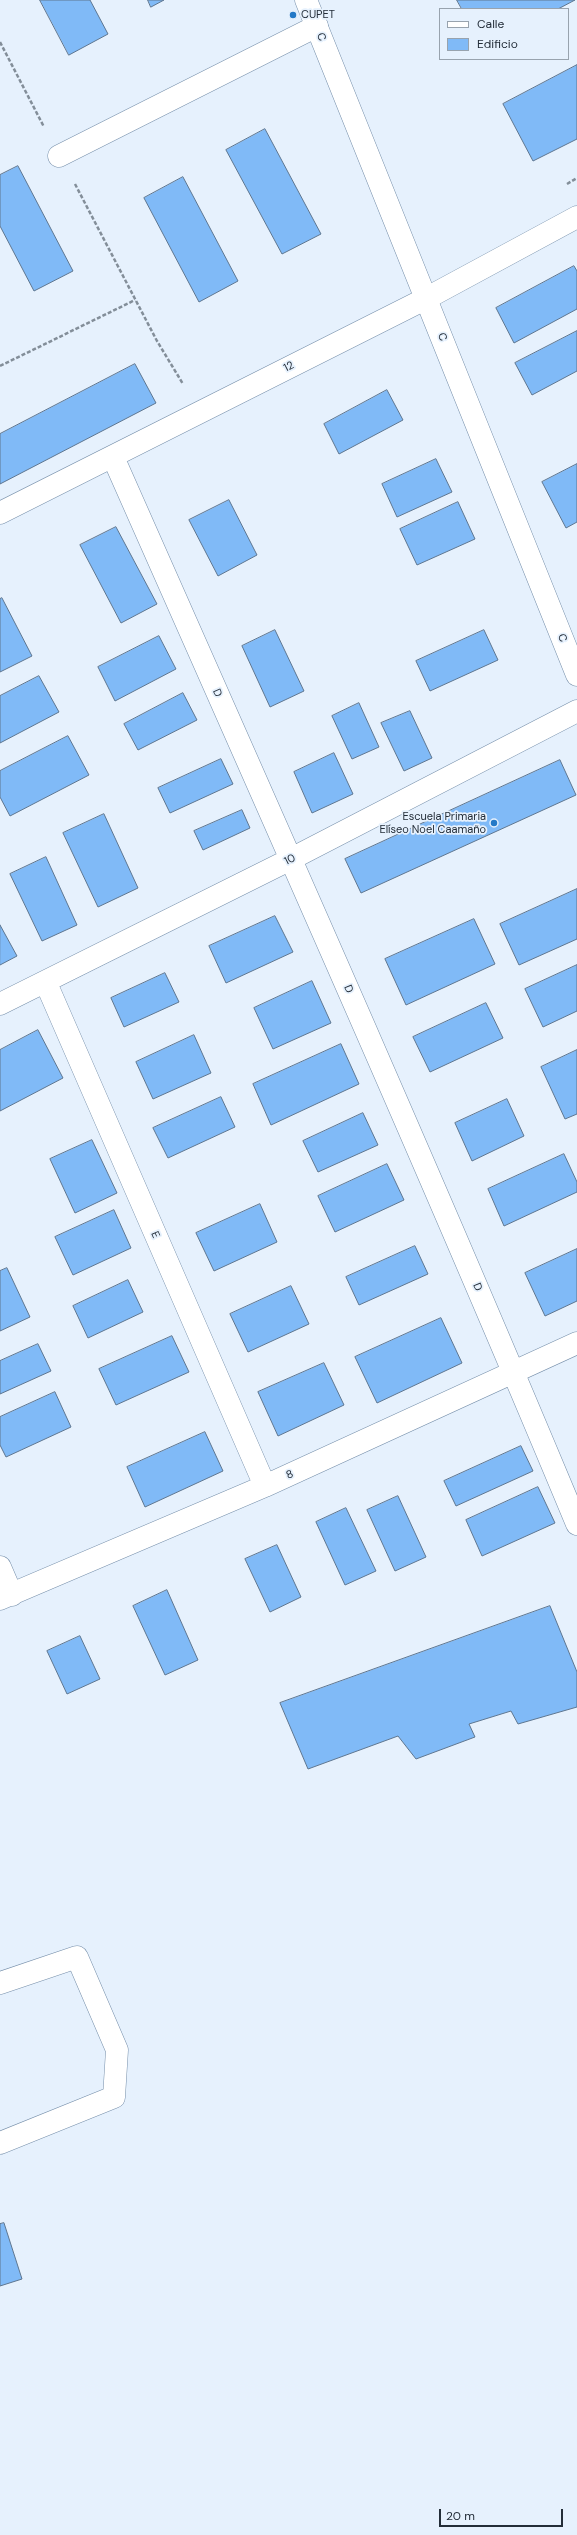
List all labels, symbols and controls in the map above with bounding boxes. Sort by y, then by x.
place label: CUPET [301,8,335,22]
legend [439,8,569,60]
marker: CUPET [288,10,298,20]
text: Calle [477,16,504,32]
street label: C [313,31,329,43]
text: Edificio [477,36,518,52]
street label: C [434,331,450,343]
street label: 12 [282,359,296,375]
street label: C [554,632,570,644]
street label: D [209,687,225,699]
place label: Escuela Primaria Elíseo Noel Caamaño [379,810,486,836]
marker: Escuela Primaria Elíseo Noel Caamaño [489,818,499,828]
street label: 10 [282,852,298,868]
street label: D [340,983,356,995]
street label: E [148,1229,162,1241]
street label: D [469,1281,485,1293]
street label: 8 [284,1468,296,1482]
scale bar [441,2501,565,2527]
text: 20 m [446,2508,475,2524]

